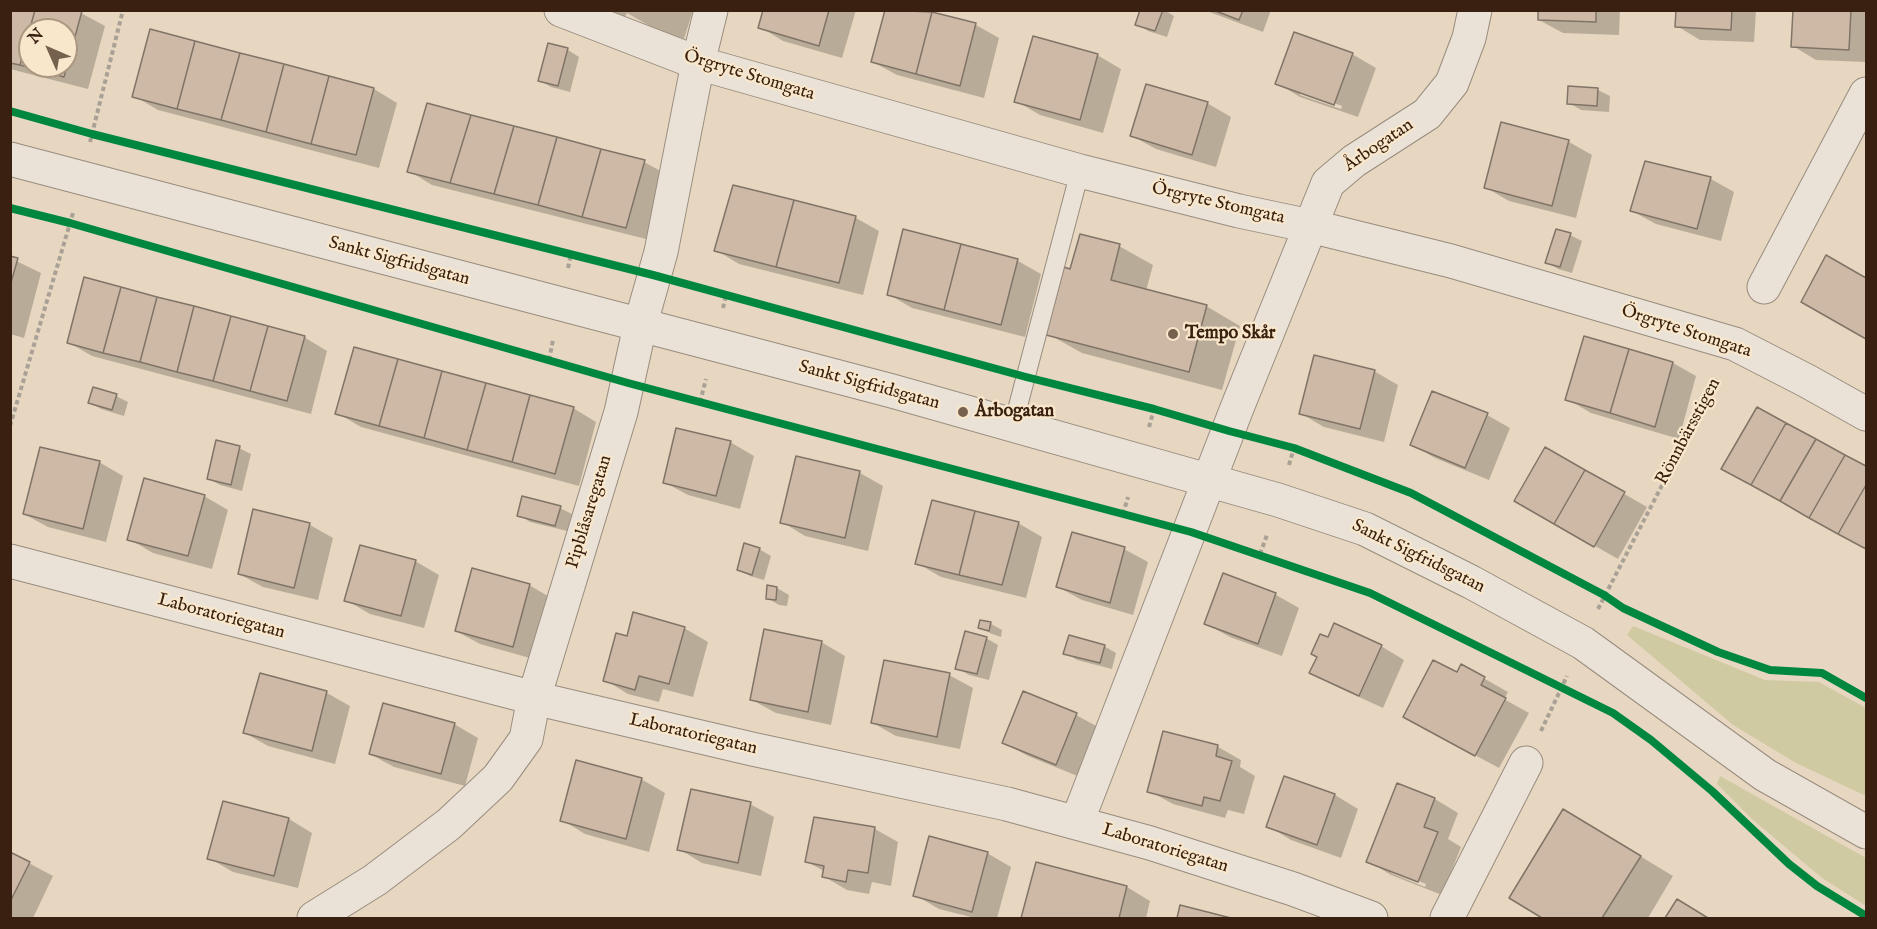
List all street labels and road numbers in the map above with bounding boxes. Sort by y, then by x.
street label: Örgryte Stomgata [681,46,817,106]
street label: Årbogatan [1340,115,1418,177]
street label: Örgryte Stomgata [1150,178,1286,230]
street label: Sankt Sigfridsgatan [326,233,472,291]
street label: Örgryte Stomgata [1618,301,1754,363]
street label: Sankt Sigfridsgatan [796,357,942,415]
street label: Rönnbärsstigen [1652,375,1726,489]
street label: Pipblåsaregatan [563,453,617,571]
street label: Sankt Sigfridsgatan [1348,516,1488,598]
street label: Laboratoriegatan [155,590,287,644]
street label: Laboratoriegatan [627,710,759,760]
street label: Laboratoriegatan [1099,820,1231,878]

